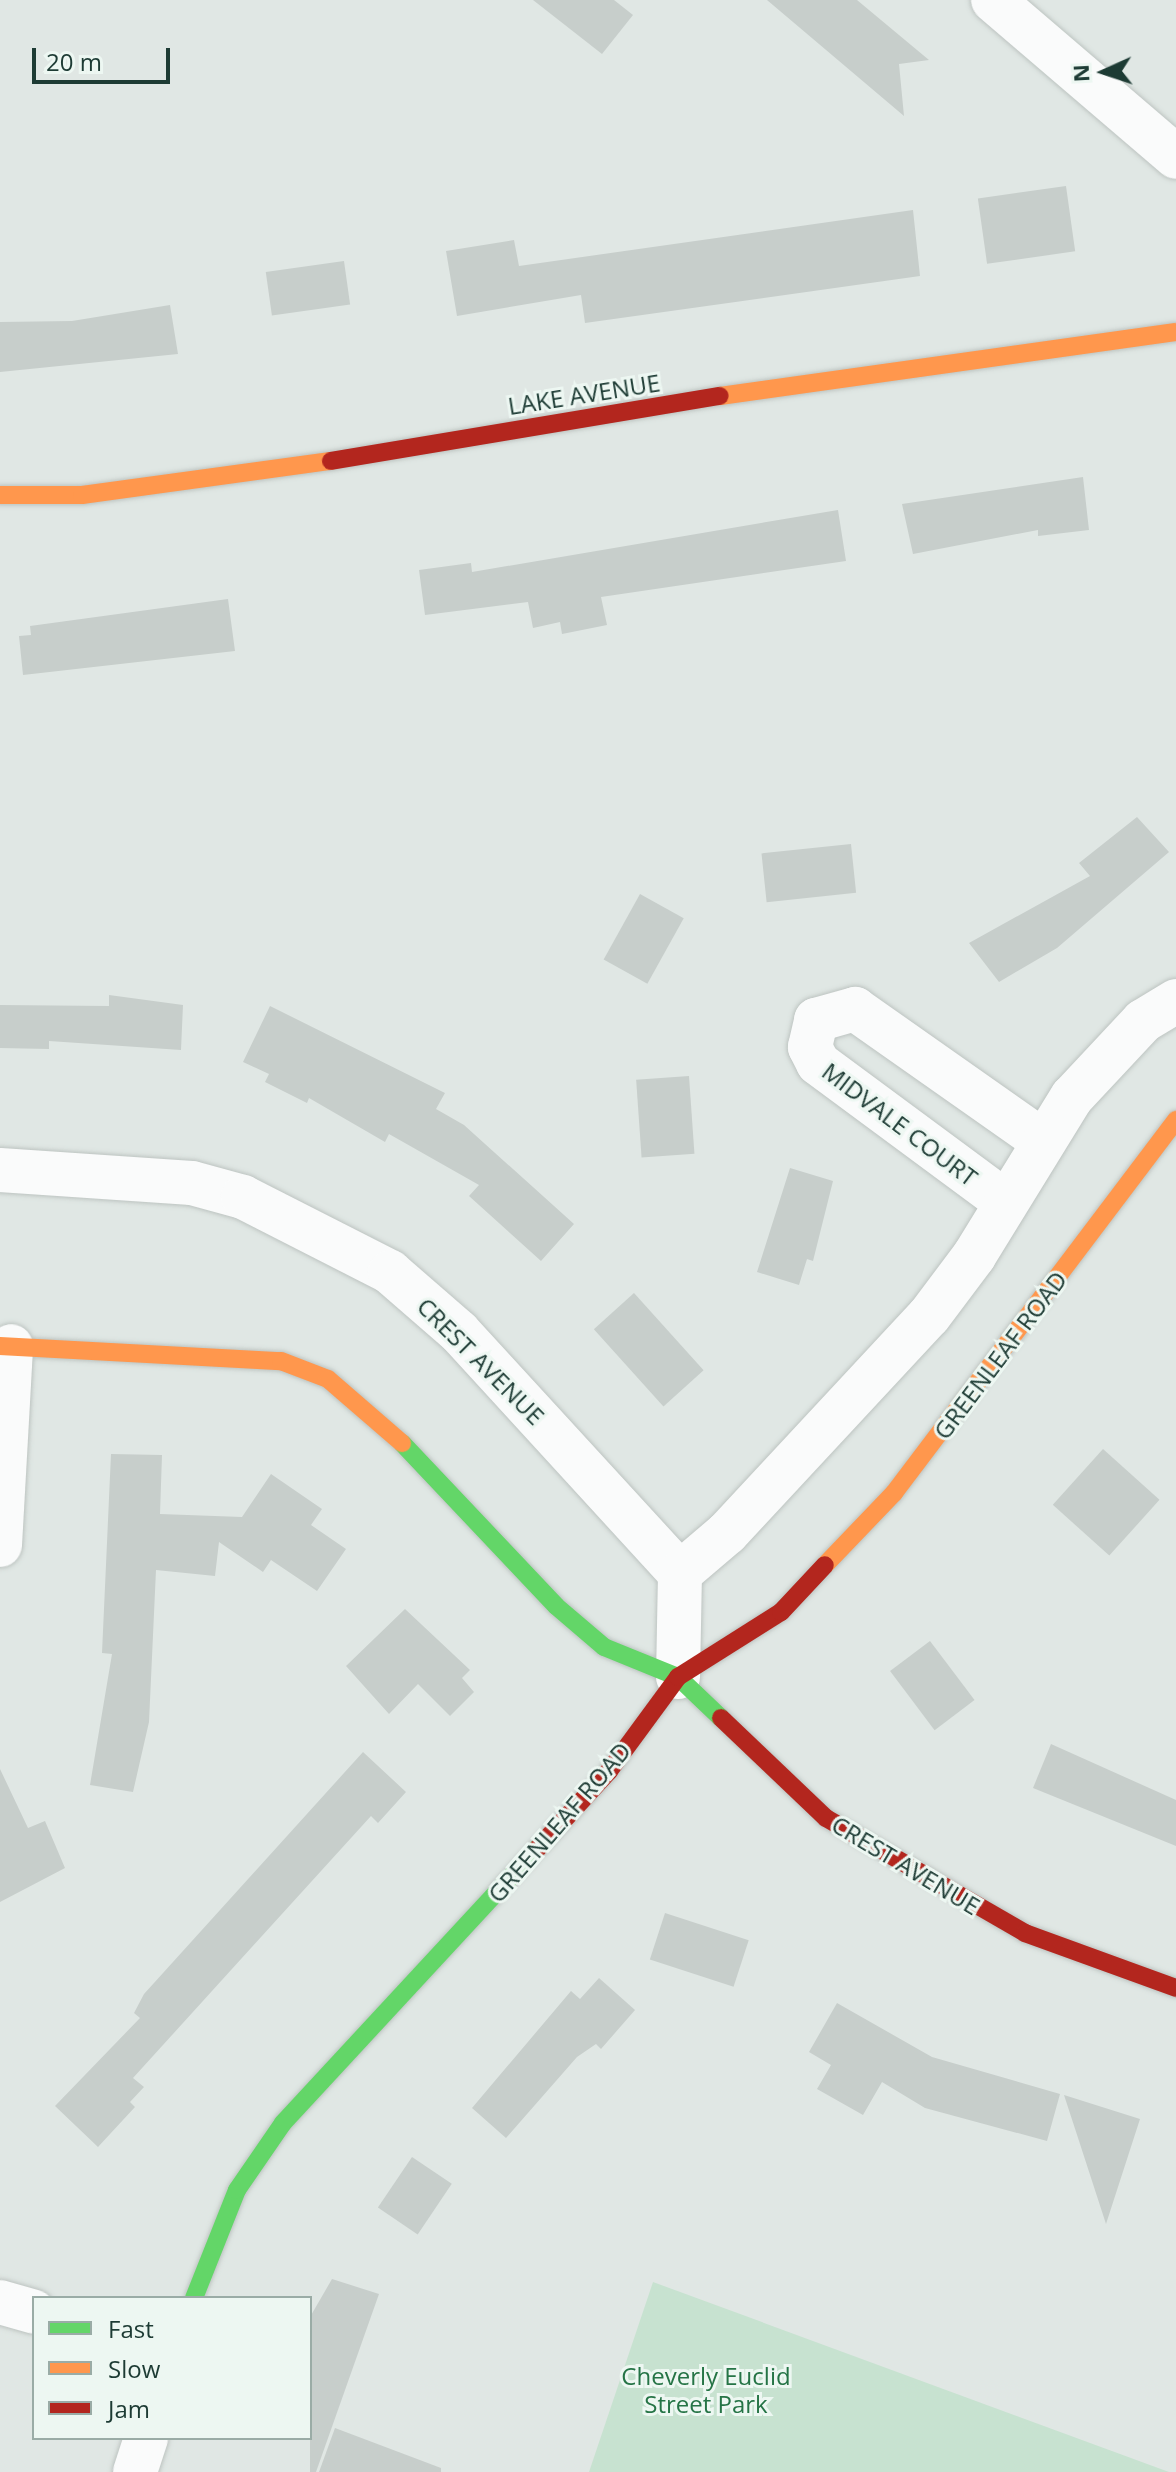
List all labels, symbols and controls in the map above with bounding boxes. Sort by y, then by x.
scale bar [36,32,174,82]
north arrow [1064,32,1144,112]
text: 20 m [46,45,102,78]
text: N [1065,64,1095,83]
street label: LAKE AVENUE [506,368,662,420]
street label: MIDVALE COURT [817,1056,983,1192]
street label: GREENLEAF ROAD [927,1265,1073,1445]
street label: CREST AVENUE [412,1292,550,1430]
street label: GREENLEAF ROAD [482,1736,636,1908]
street label: CREST AVENUE [827,1809,985,1921]
legend [32,2296,312,2440]
text: Fast [108,2312,154,2345]
text: Slow [108,2352,160,2385]
park label: Cheverly Euclid Street Park [621,2362,791,2418]
text: Jam [108,2392,150,2425]

